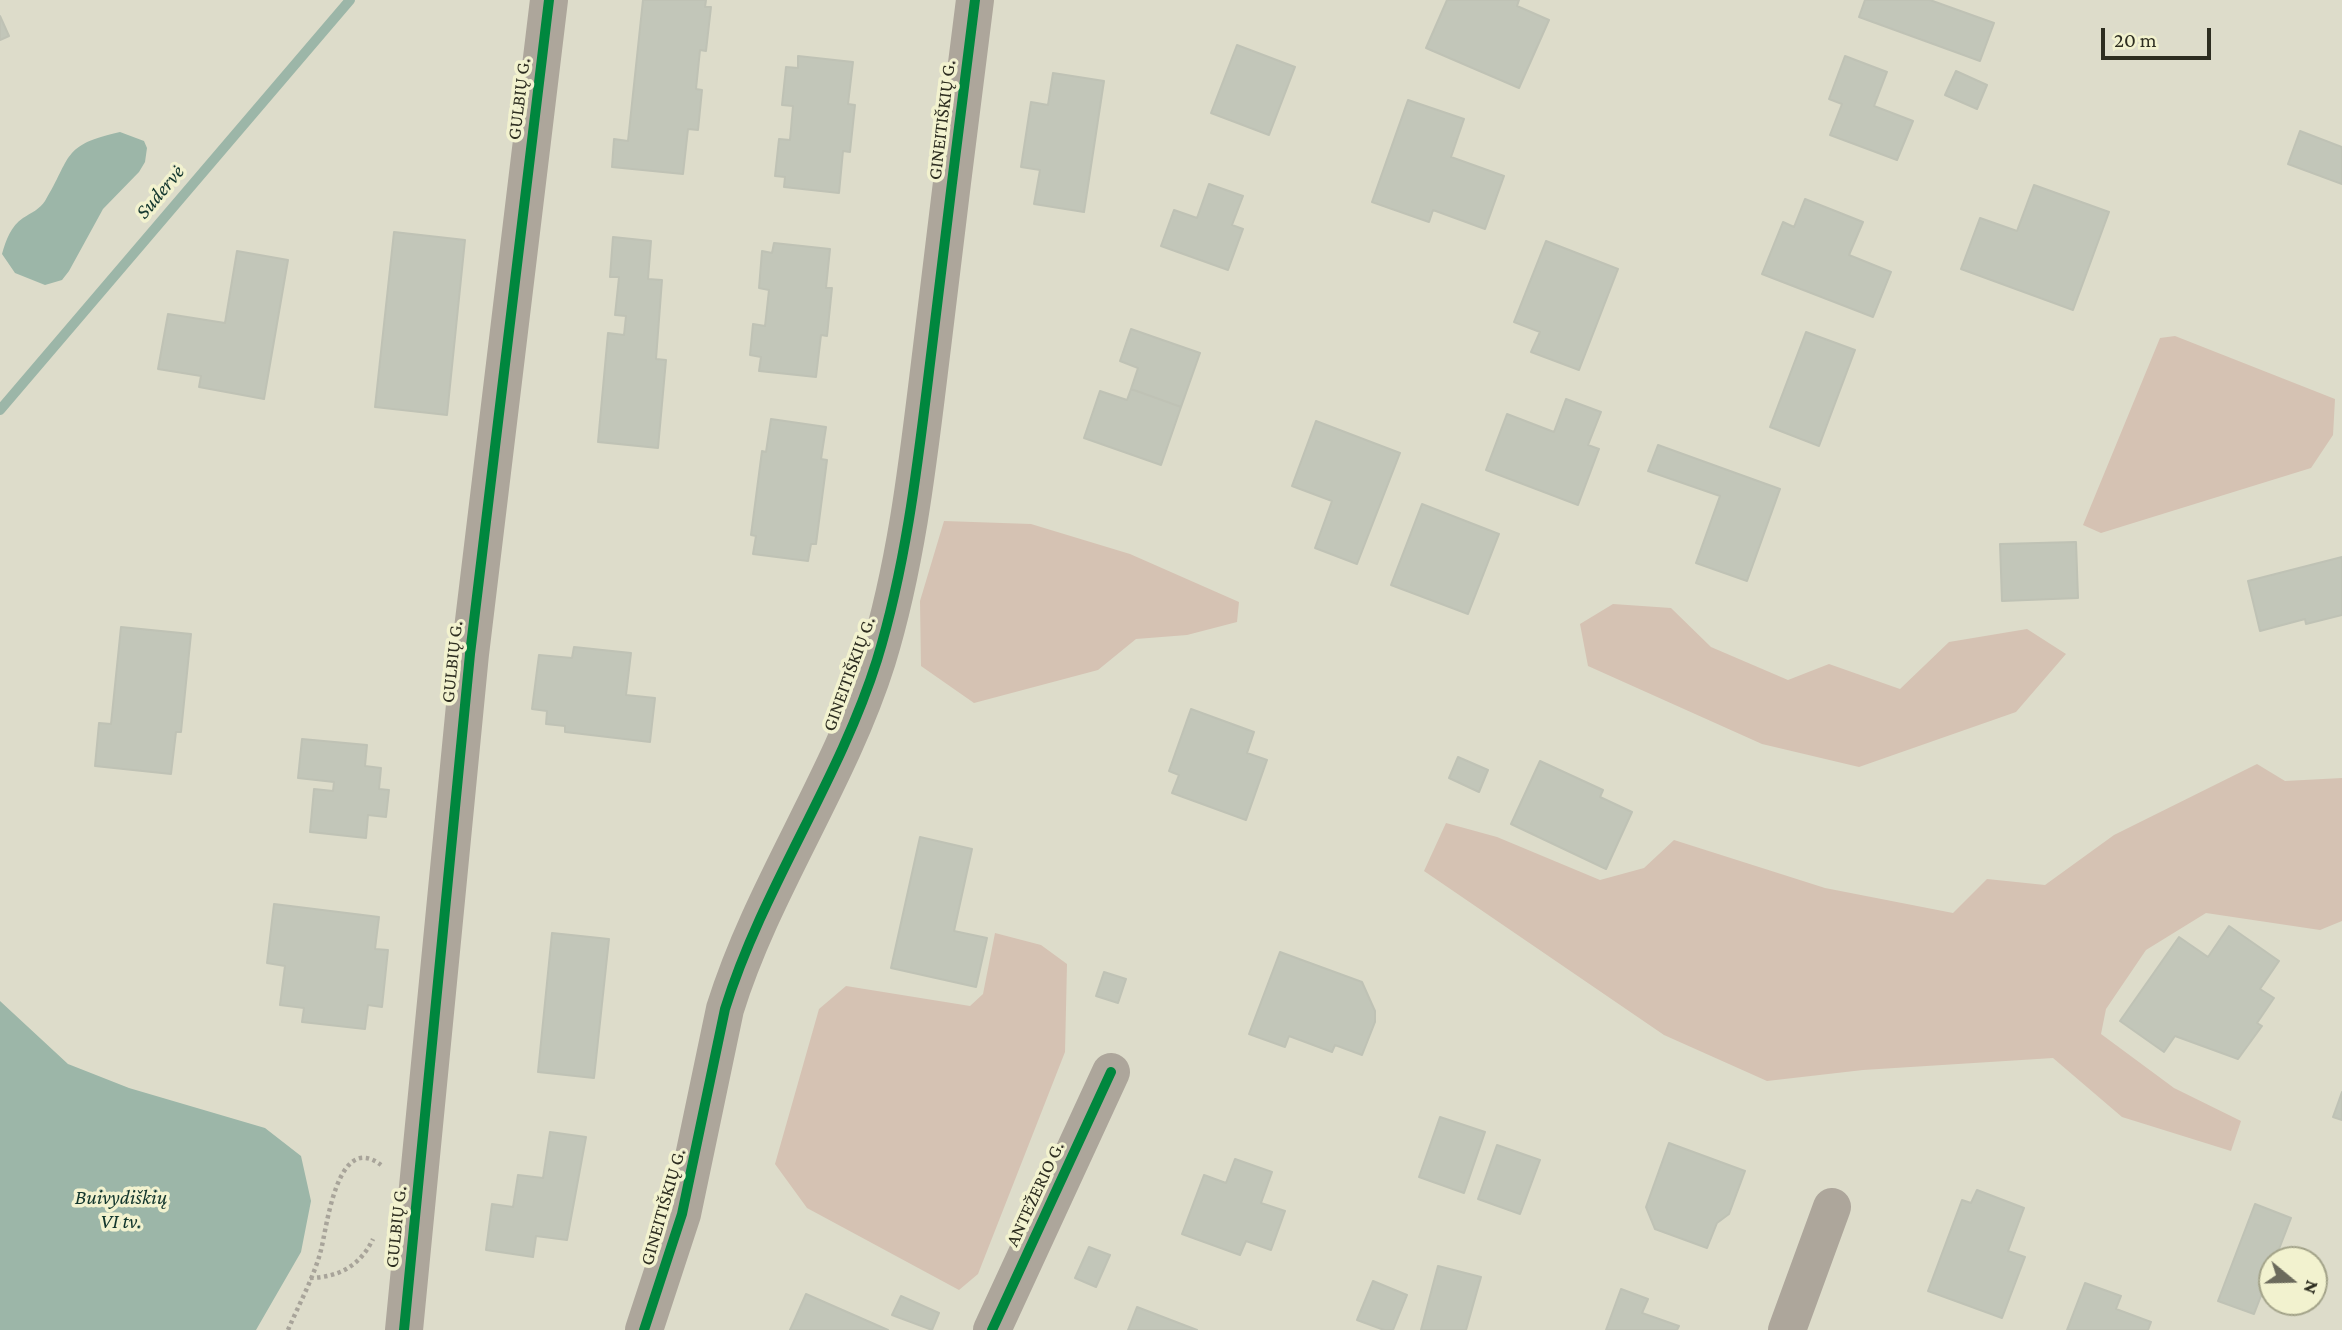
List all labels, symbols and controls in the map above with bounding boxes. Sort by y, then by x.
scale bar [2104,14,2214,58]
text: 20 m [2114,28,2157,52]
street label: GULBIŲ G. [503,57,535,141]
street label: GINEITIŠKIŲ G. [923,59,961,181]
water label: Sudervė [130,160,190,224]
street label: GINEITIŠKIŲ G. [818,614,880,734]
street label: GULBIŲ G. [436,620,468,704]
street label: ANTEŽERIO G. [1001,1138,1069,1250]
street label: GINEITIŠKIŲ G. [635,1146,691,1268]
water label: Buivydiškių VI tv. [75,1185,167,1235]
street label: GULBIŲ G. [380,1185,412,1269]
north arrow [2258,1246,2328,1316]
text: N [2299,1278,2323,1297]

